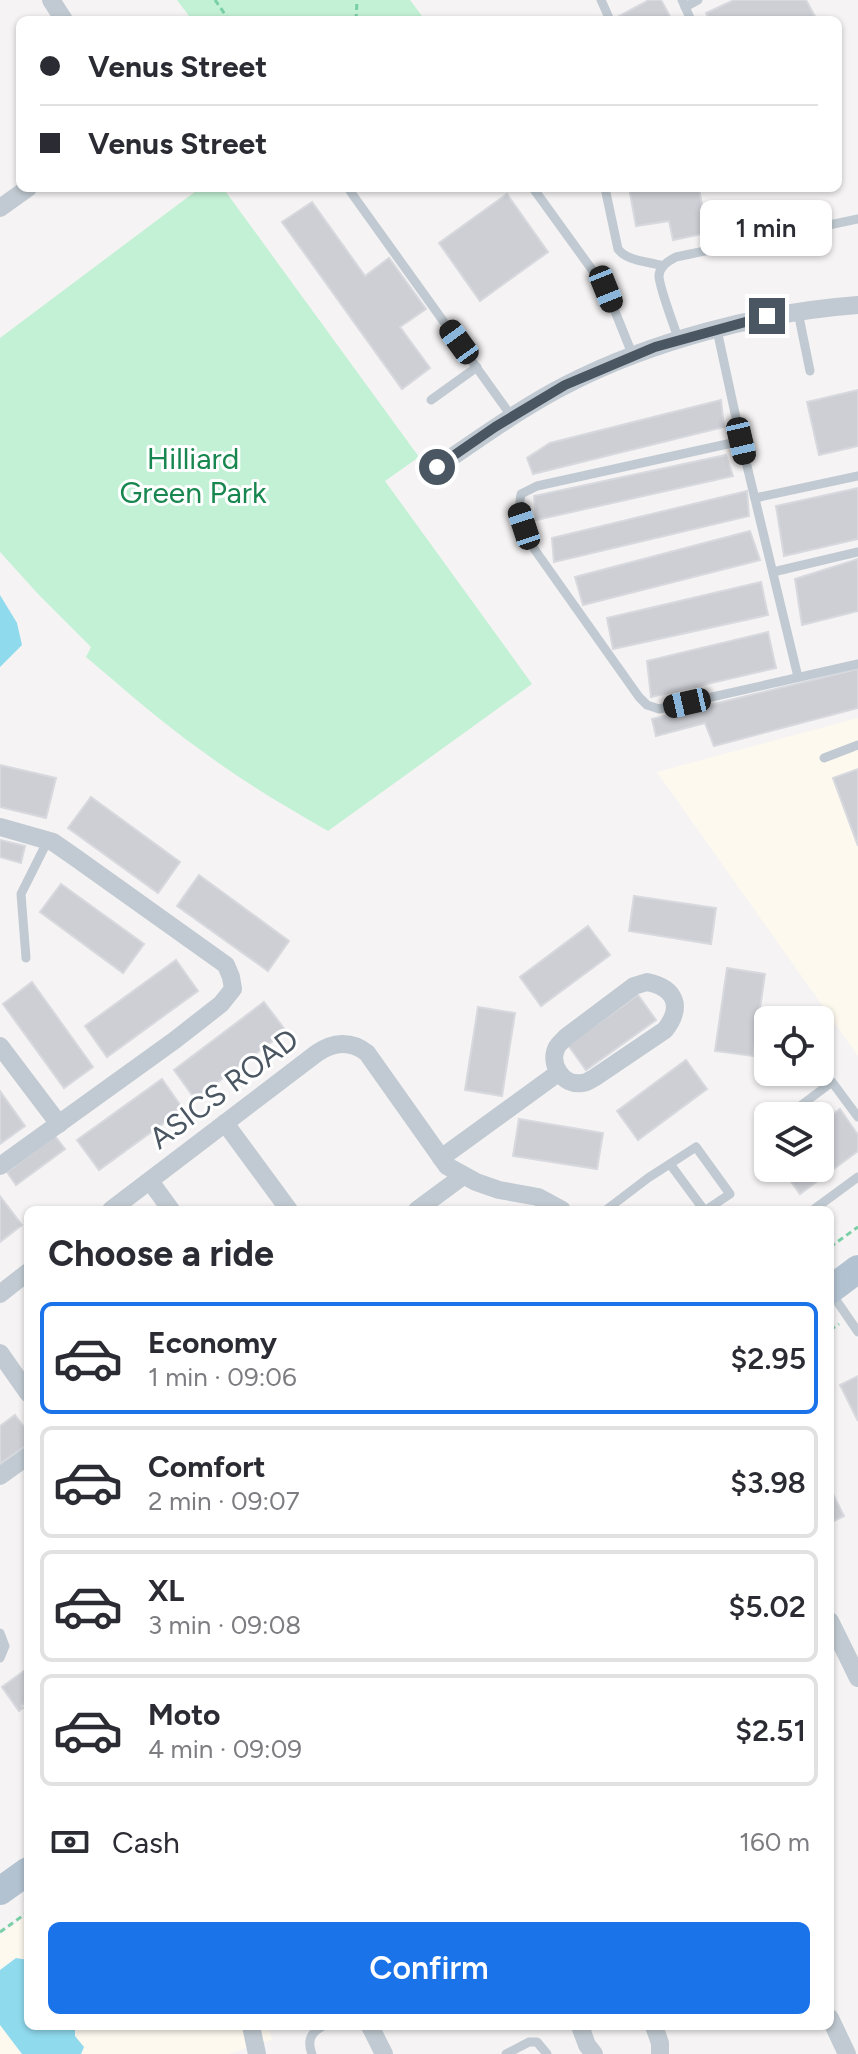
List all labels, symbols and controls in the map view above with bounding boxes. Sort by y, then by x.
text: Venus Street [88,48,267,85]
text: Venus Street [88,125,267,162]
callout: 1 min [701,200,833,256]
text: 1 min [736,212,796,244]
car [586,262,626,316]
route end [749,298,785,334]
car [435,316,483,368]
car [724,415,758,467]
park label: Hilliard Green Park [120,440,267,511]
route start [419,449,455,485]
car [505,499,543,553]
car [661,686,713,720]
map controls [754,1006,834,1182]
button: locate [754,1006,834,1086]
street label: ASICS ROAD [142,1020,306,1157]
button: layers [754,1102,834,1182]
text: Choose a ride [48,1232,274,1275]
icon: car [52,1322,124,1394]
text: Economy [148,1324,277,1361]
text: $2.95 [731,1340,806,1377]
text: 1 min · 09:06 [148,1361,297,1393]
icon: car [52,1446,124,1518]
text: Comfort [148,1448,266,1485]
text: $3.98 [730,1464,806,1501]
text: 2 min · 09:07 [148,1485,300,1517]
icon: car [52,1570,124,1642]
text: XL [148,1572,184,1609]
text: $5.02 [728,1588,806,1625]
text: 3 min · 09:08 [148,1609,301,1641]
icon: car [52,1694,124,1766]
text: Moto [148,1696,220,1733]
text: $2.51 [735,1712,806,1749]
text: 4 min · 09:09 [148,1733,302,1765]
icon: cash [48,1820,92,1864]
text: Cash [112,1824,180,1861]
text: 160 m [739,1826,810,1858]
button: Confirm [48,1922,810,2014]

